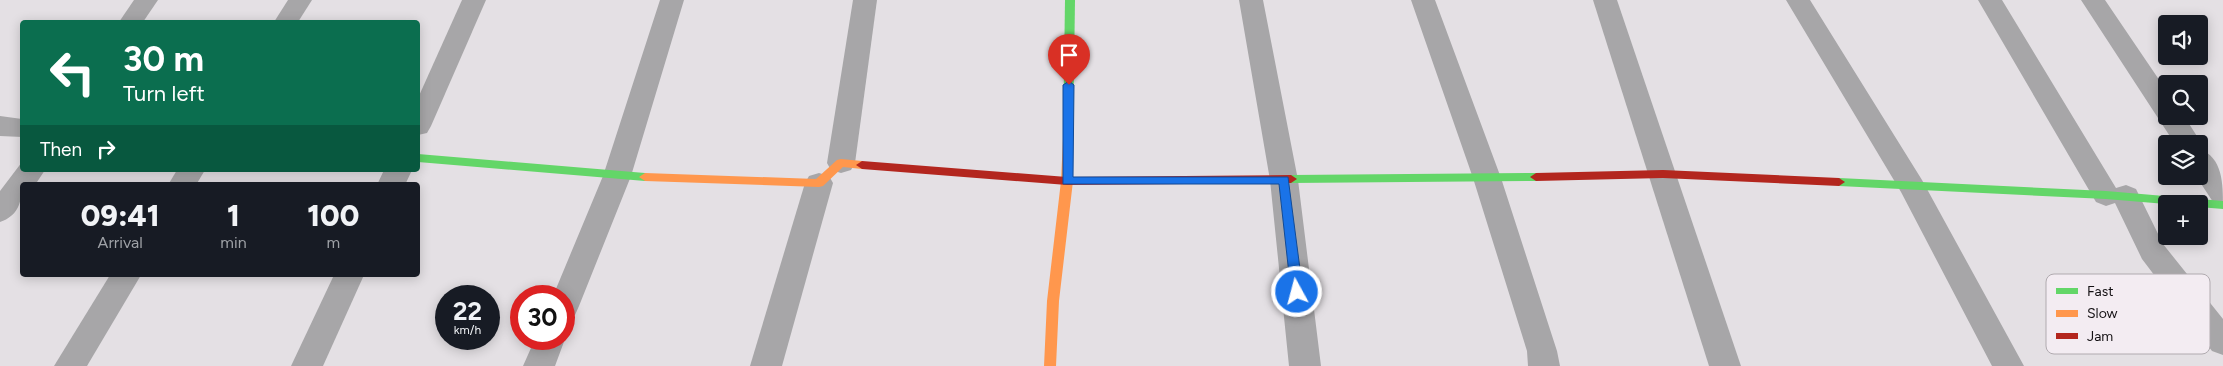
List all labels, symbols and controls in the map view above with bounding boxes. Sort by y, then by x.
map controls [2158,15,2208,245]
button: sound [2158,15,2208,65]
pin [1048,34,1090,85]
text: 30 m [123,38,204,80]
icon: left [40,40,105,105]
icon: arrive [1055,41,1083,69]
button: search [2158,75,2208,125]
text: Turn left [123,80,205,107]
icon: right [92,135,120,163]
button: layers [2158,135,2208,185]
text: Then [40,138,82,161]
button: + [2158,195,2208,245]
text: 09:41 [81,197,160,234]
text: 1 [227,197,240,234]
text: 100 [307,197,359,234]
text: Arrival [98,233,143,252]
text: min [220,233,247,252]
text: m [326,233,340,252]
position arrow [1270,265,1322,317]
legend [2046,274,2210,354]
text: Fast [2087,283,2113,300]
speed limit sign: 30 [510,285,575,350]
text: 22 [453,296,482,326]
text: Slow [2087,305,2118,322]
text: km/h [454,323,481,337]
text: Jam [2087,328,2113,345]

